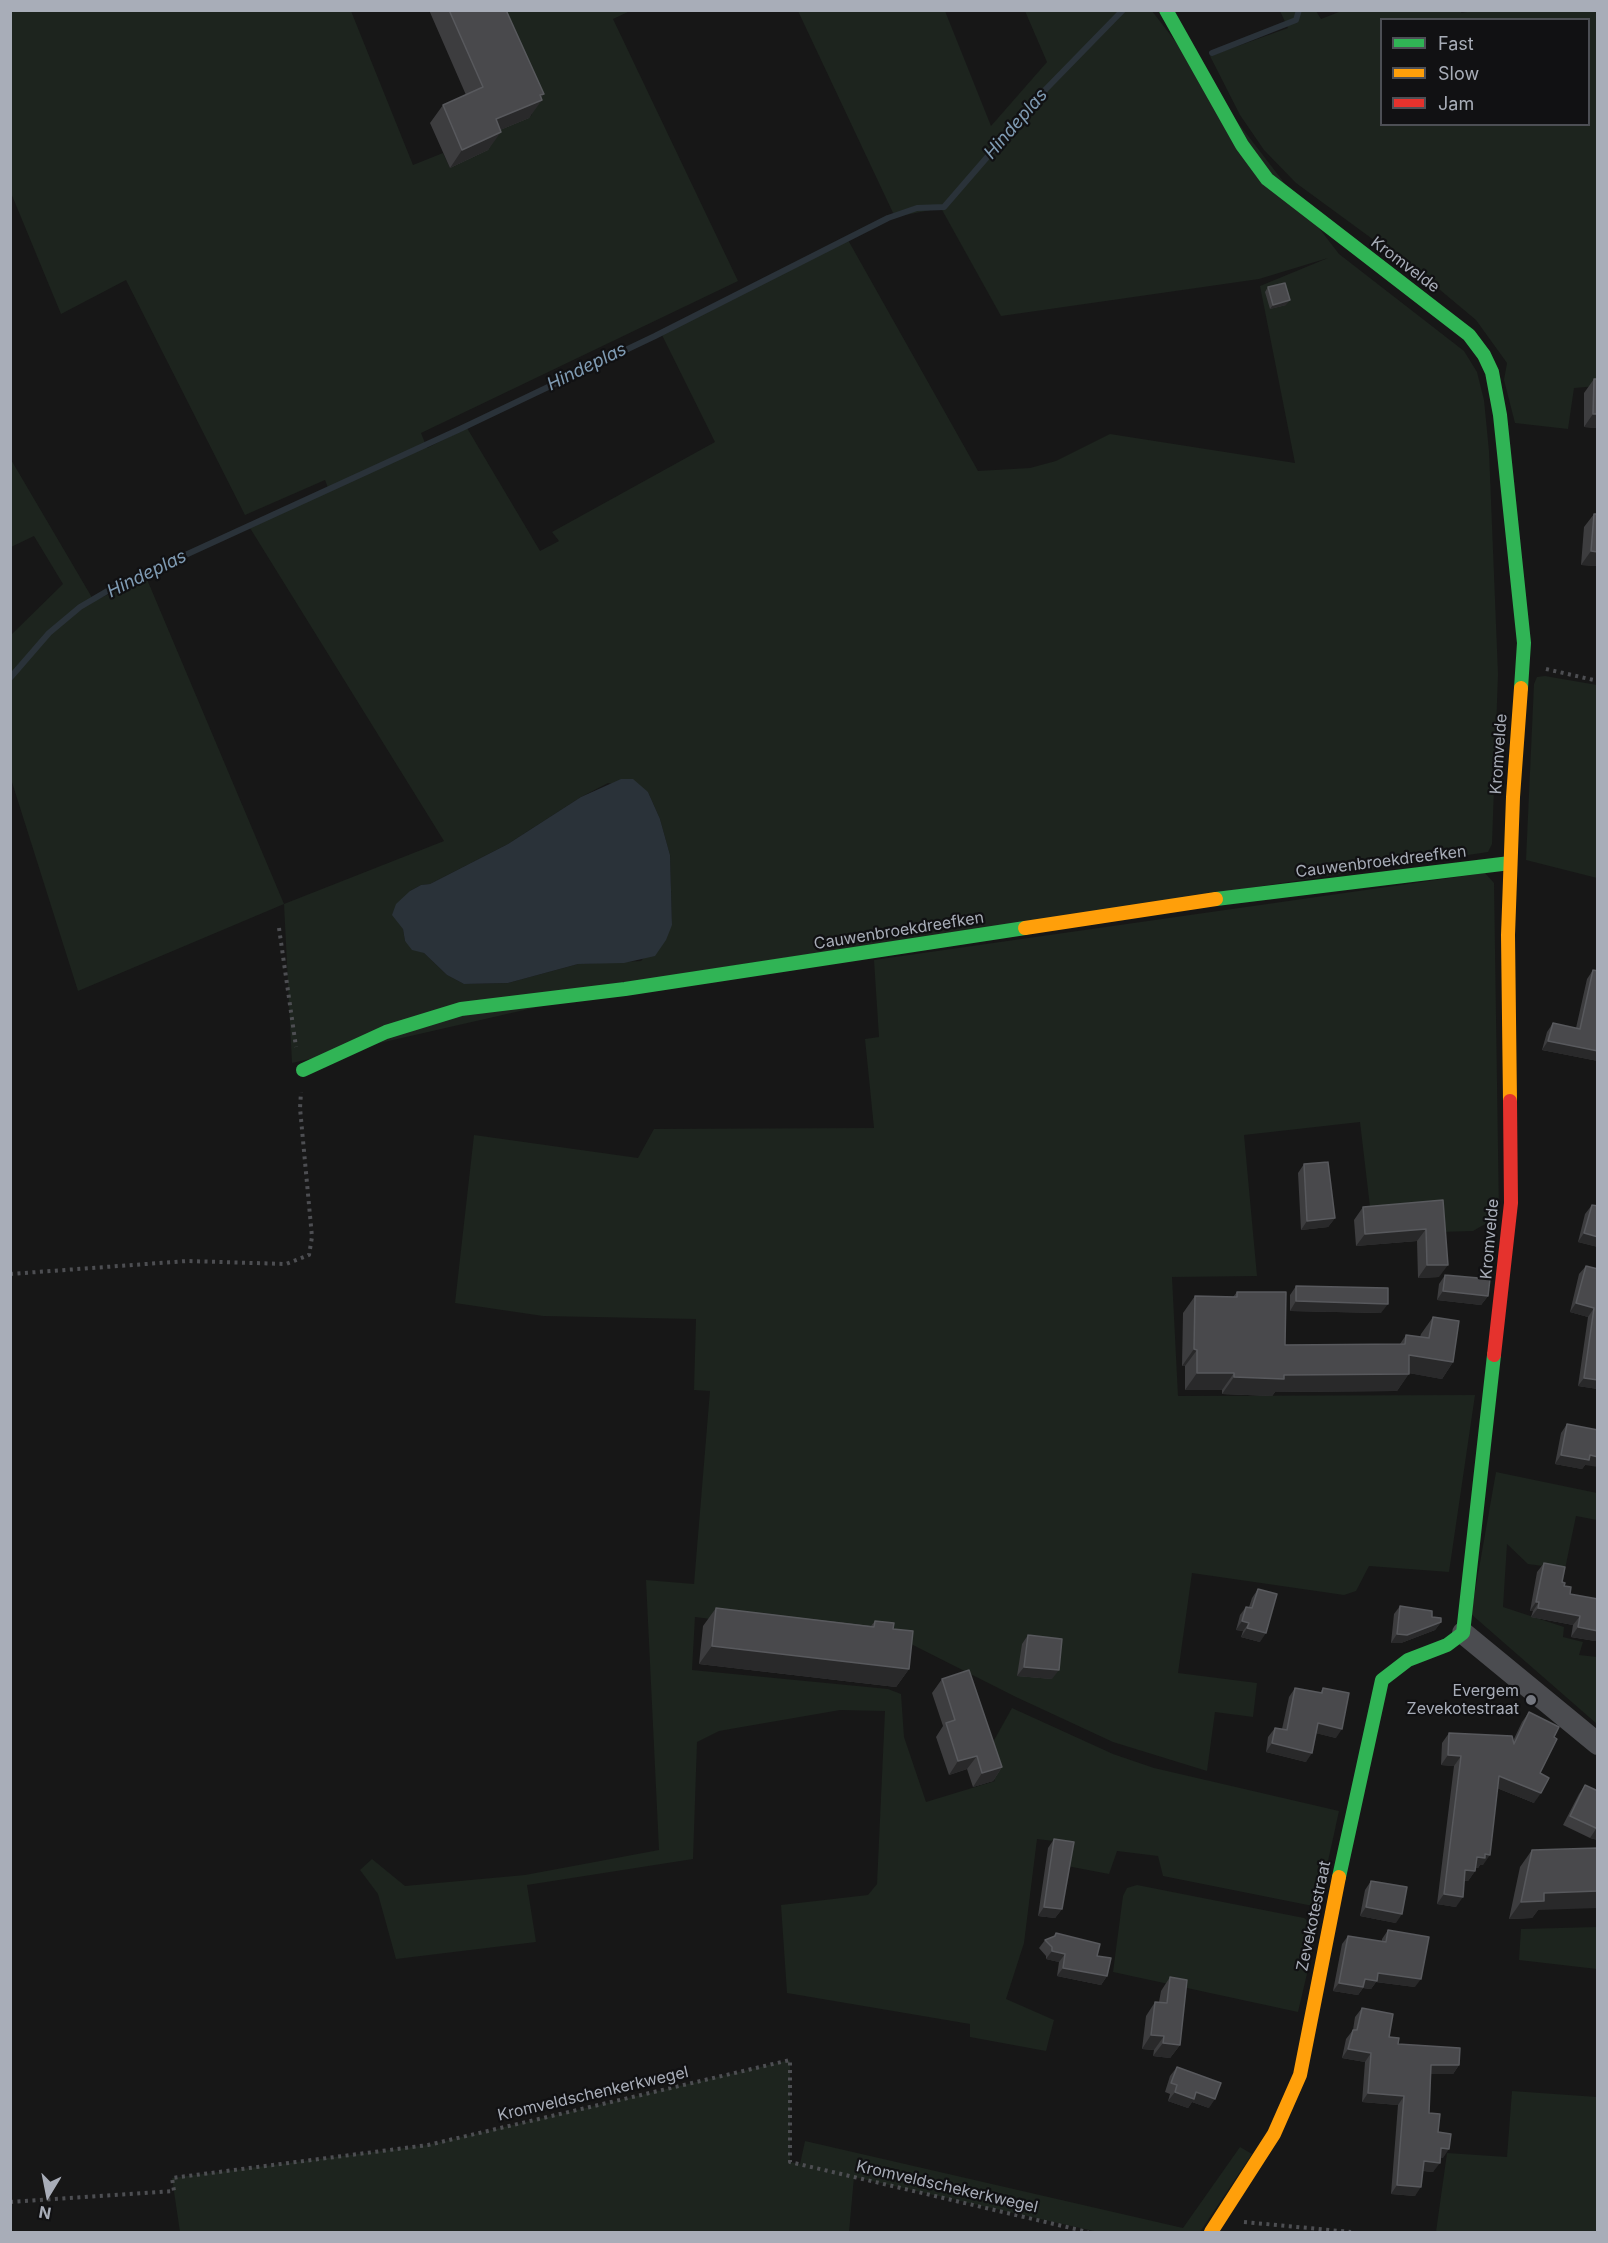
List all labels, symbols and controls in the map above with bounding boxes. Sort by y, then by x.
legend [1380,18,1590,126]
text: Fast [1438,33,1474,54]
text: Slow [1438,63,1479,84]
water label: Hindeplas [980,85,1052,163]
text: Jam [1438,93,1474,114]
street label: Kromvelde [1367,233,1443,297]
water label: Hindeplas [544,339,630,395]
water label: Hindeplas [104,546,190,602]
street label: Kromvelde [1487,713,1511,795]
street label: Cauwenbroekdreefken [1294,842,1468,882]
street label: Cauwenbroekdreefken [813,908,985,954]
street label: Kromvelde [1477,1198,1503,1280]
place label: Evergem Zevekotestraat [1407,1681,1519,1719]
marker: Evergem Zevekotestraat [1524,1693,1538,1707]
street label: Zevekotestraat [1293,1859,1335,1973]
street label: Kromveldschenkerkwegel [496,2063,690,2125]
street label: Kromveldschekerkwegel [854,2157,1040,2217]
north arrow [18,2165,78,2225]
text: N [37,2202,53,2224]

